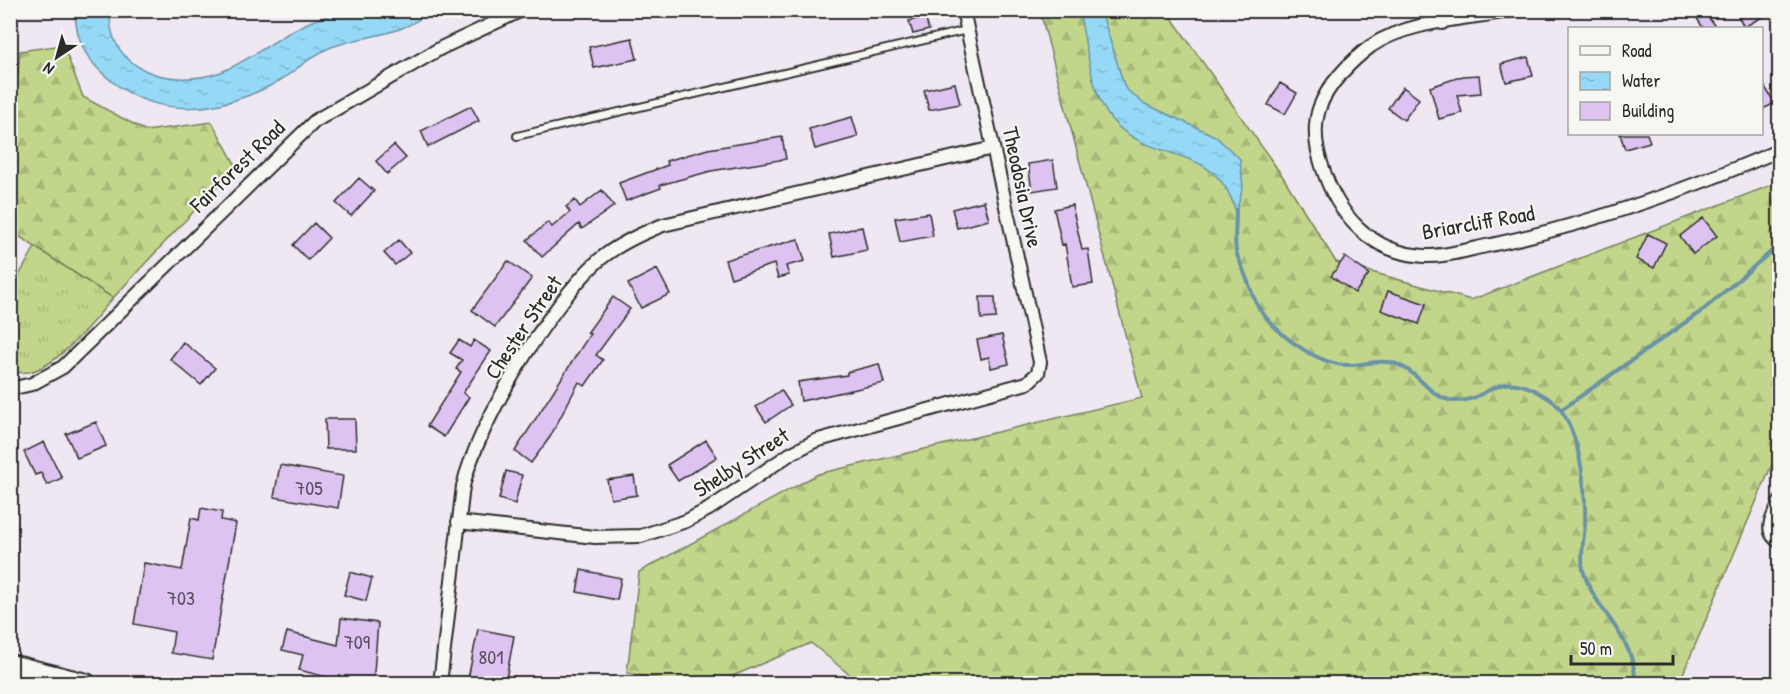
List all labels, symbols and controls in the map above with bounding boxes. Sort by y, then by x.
north arrow [27,27,87,87]
legend [1568,27,1763,135]
text: Road [1622,38,1652,63]
text: N [38,57,58,81]
text: Water [1622,68,1660,93]
text: Building [1622,98,1674,123]
street label: Fairforest Road [182,113,291,220]
street label: Theodosia Drive [996,124,1051,251]
street label: Briarcliff Road [1419,197,1537,247]
street label: Chester Street [477,269,569,385]
street label: Shelby Street [687,420,795,504]
house number: 705 [295,474,323,501]
house number: 703 [167,584,195,611]
house number: 709 [344,628,370,655]
scale bar [1571,628,1673,666]
text: 50 m [1580,636,1612,661]
house number: 801 [479,643,503,670]

